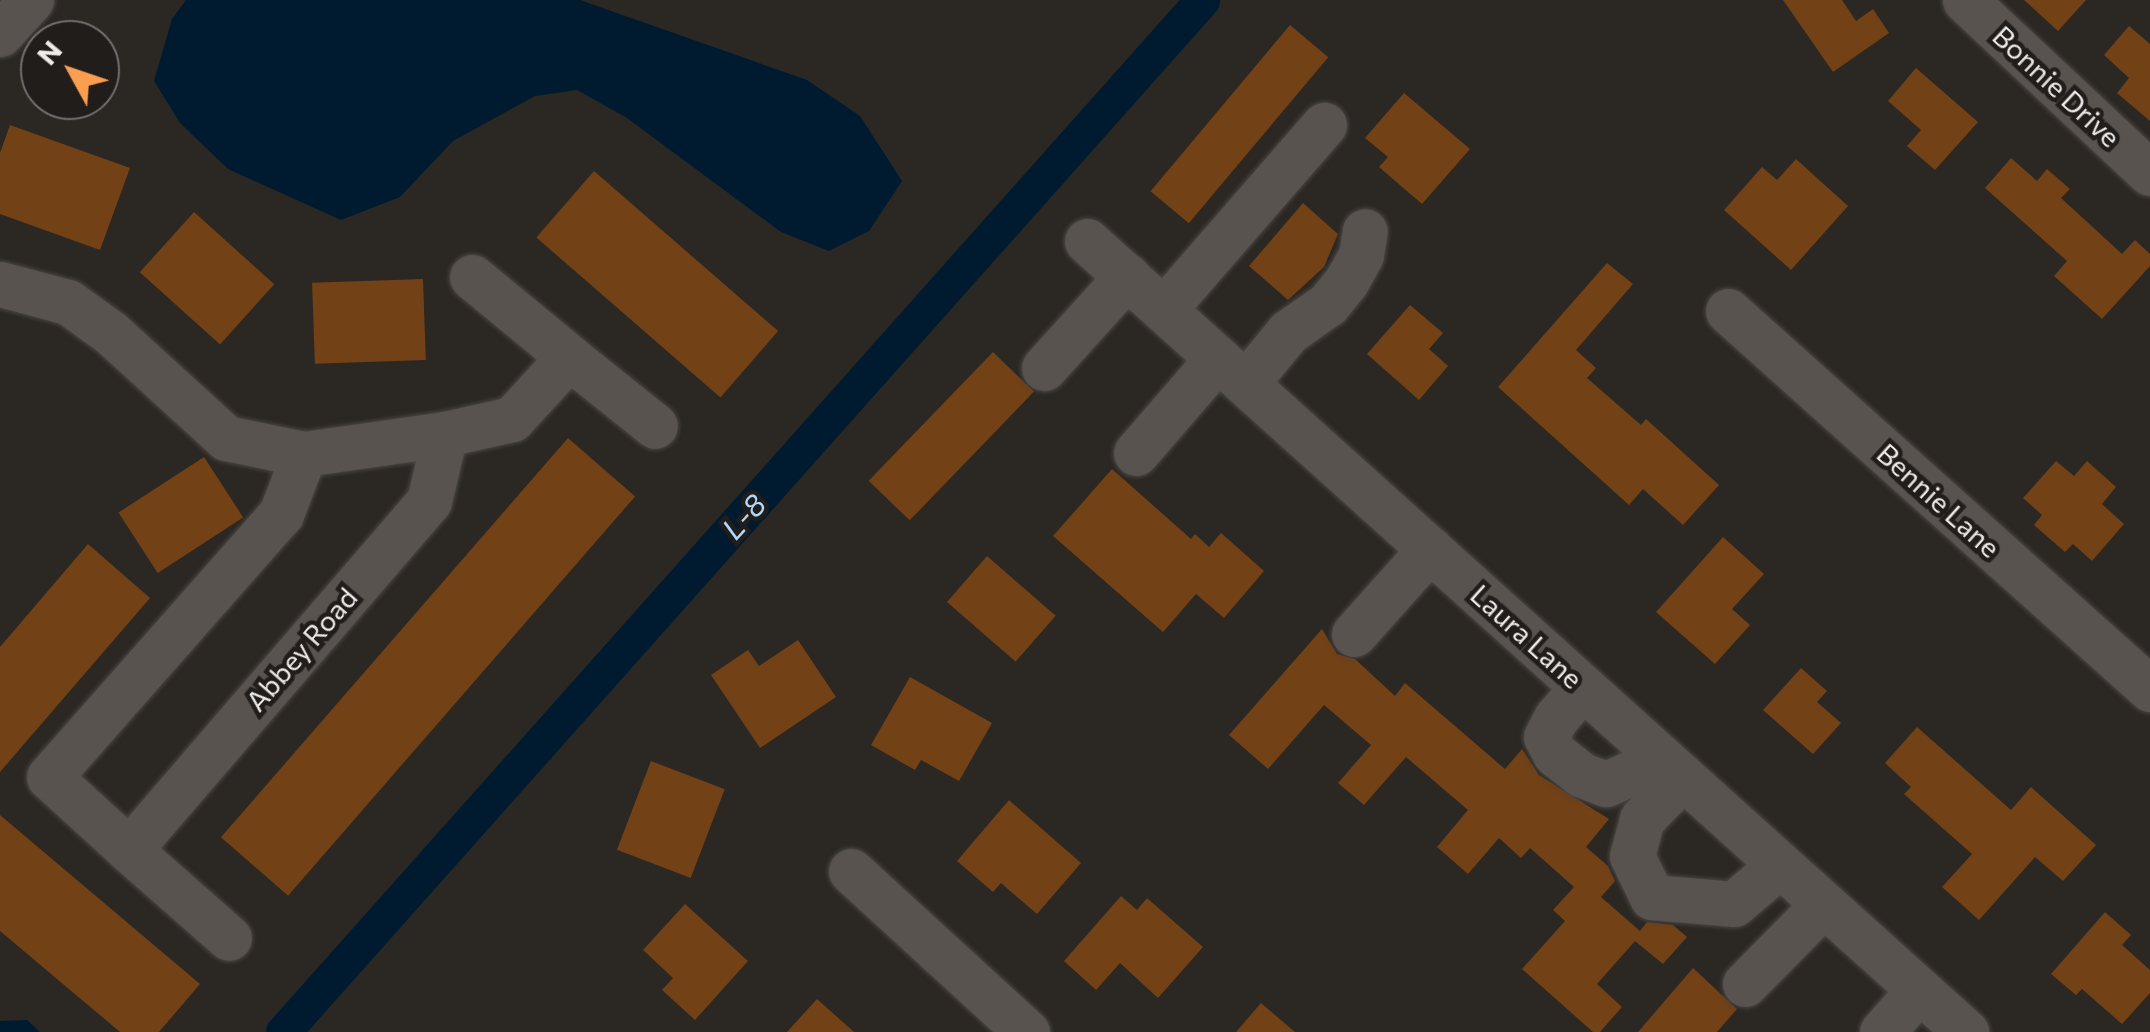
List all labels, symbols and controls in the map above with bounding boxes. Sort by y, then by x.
street label: Bonnie Drive [1986,19,2128,153]
north arrow [20,20,120,120]
text: N [29,33,68,71]
street label: Bennie Lane [1871,436,2007,564]
water label: L-8 [714,486,772,546]
street label: Laura Lane [1464,577,1590,695]
street label: Abbey Road [238,581,364,717]

